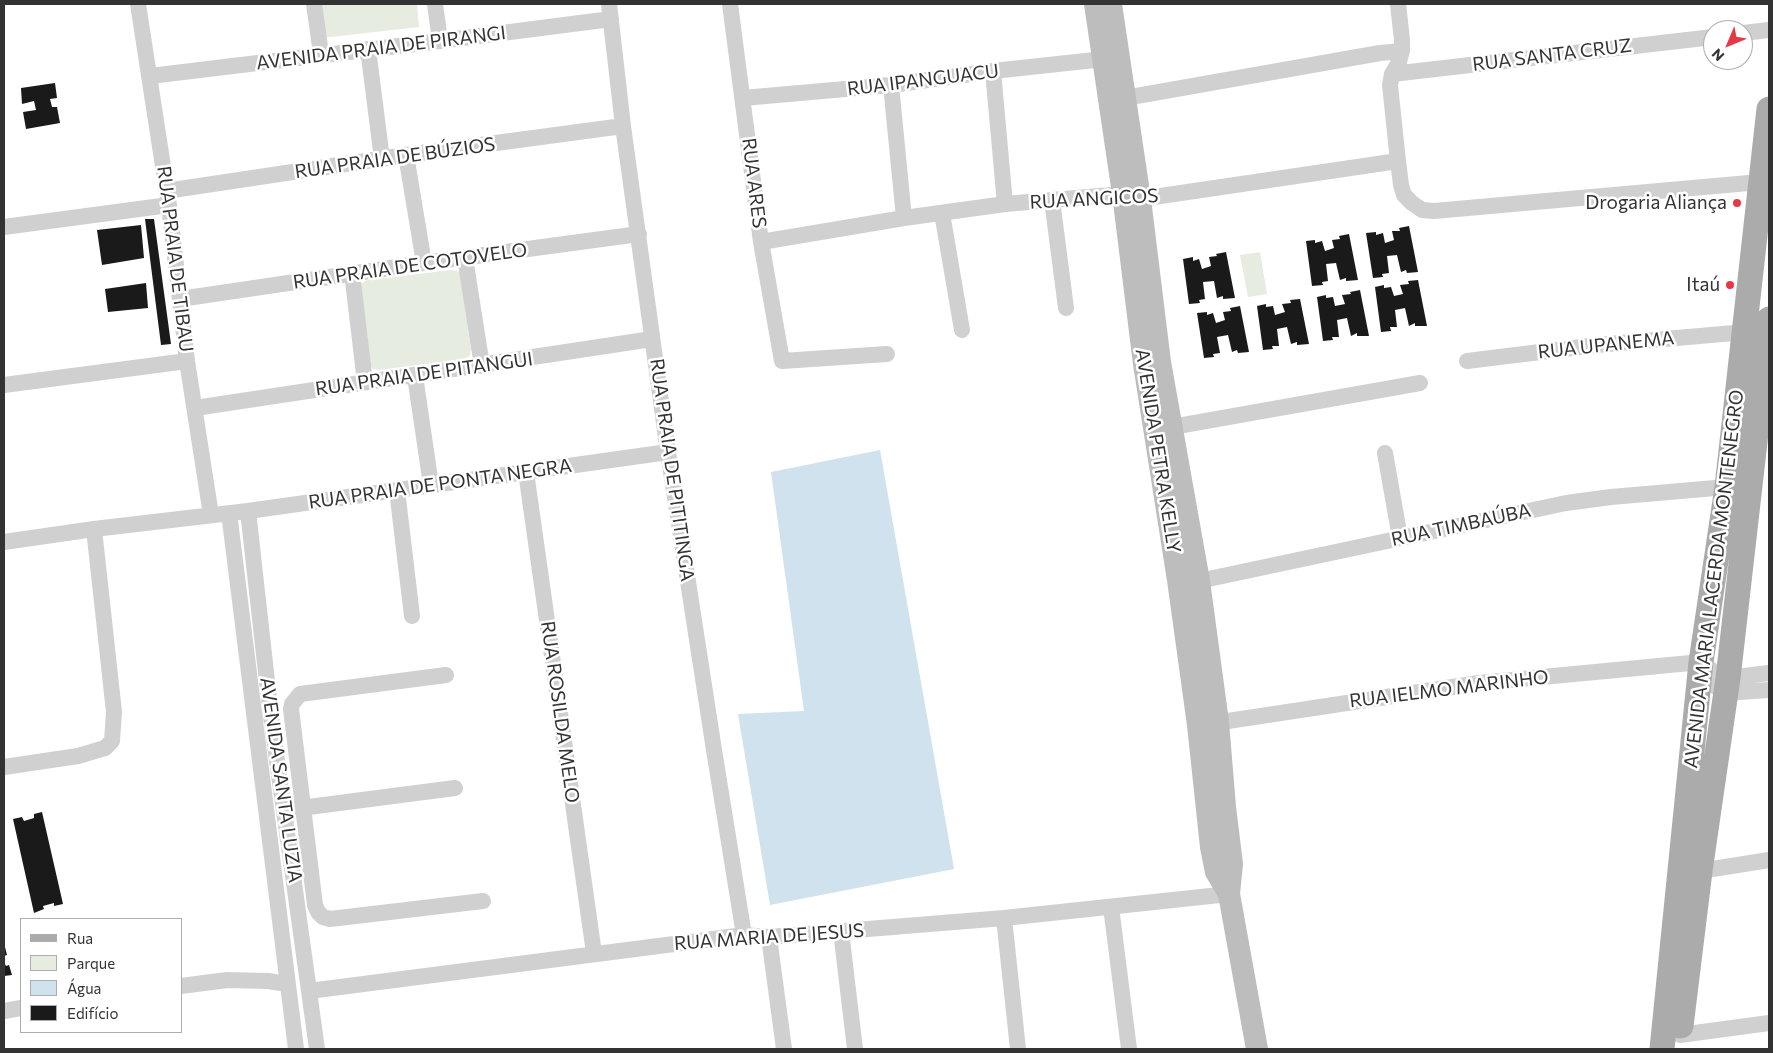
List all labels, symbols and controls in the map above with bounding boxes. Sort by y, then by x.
north arrow [1703,20,1753,70]
street label: AVENIDA PRAIA DE PIRANGI [255,21,507,75]
street label: RUA SANTA CRUZ [1471,34,1633,76]
text: N [1708,46,1727,65]
street label: RUA IPANGUACU [846,59,1000,101]
street label: RUA PRAIA DE BÚZIOS [293,133,497,183]
street label: RUA ARES [737,137,771,229]
street label: RUA PRAIA DE TIBAU [152,165,198,353]
street label: RUA ANGICOS [1029,184,1159,214]
place label: Drogaria Aliança [1585,192,1727,214]
marker: Drogaria Aliança [1731,197,1743,209]
street label: RUA PRAIA DE COTOVELO [291,238,529,294]
place label: Itaú [1686,274,1720,296]
marker: Itaú [1724,279,1736,291]
street label: RUA UPANEMA [1537,326,1675,364]
street label: RUA PRAIA DE PITANGUI [314,347,534,401]
street label: AVENIDA PETRA KELLY [1131,347,1185,555]
street label: RUA PRAIA DE PITITINGA [645,357,699,583]
street label: AVENIDA MARIA LACERDA MONTENEGRO [1679,388,1749,770]
street label: RUA PRAIA DE PONTA NEGRA [307,454,573,514]
street label: RUA TIMBAÚBA [1389,499,1533,551]
street label: RUA ROSILDA MELO [536,620,584,804]
street label: RUA IELMO MARINHO [1348,665,1550,713]
street label: AVENIDA SANTA LUZIA [255,676,307,884]
legend [20,918,182,1033]
street label: RUA MARIA DE JESUS [673,919,865,955]
text: Rua [67,929,93,947]
text: Parque [67,954,115,972]
text: Água [67,979,101,997]
text: Edifício [67,1004,118,1022]

